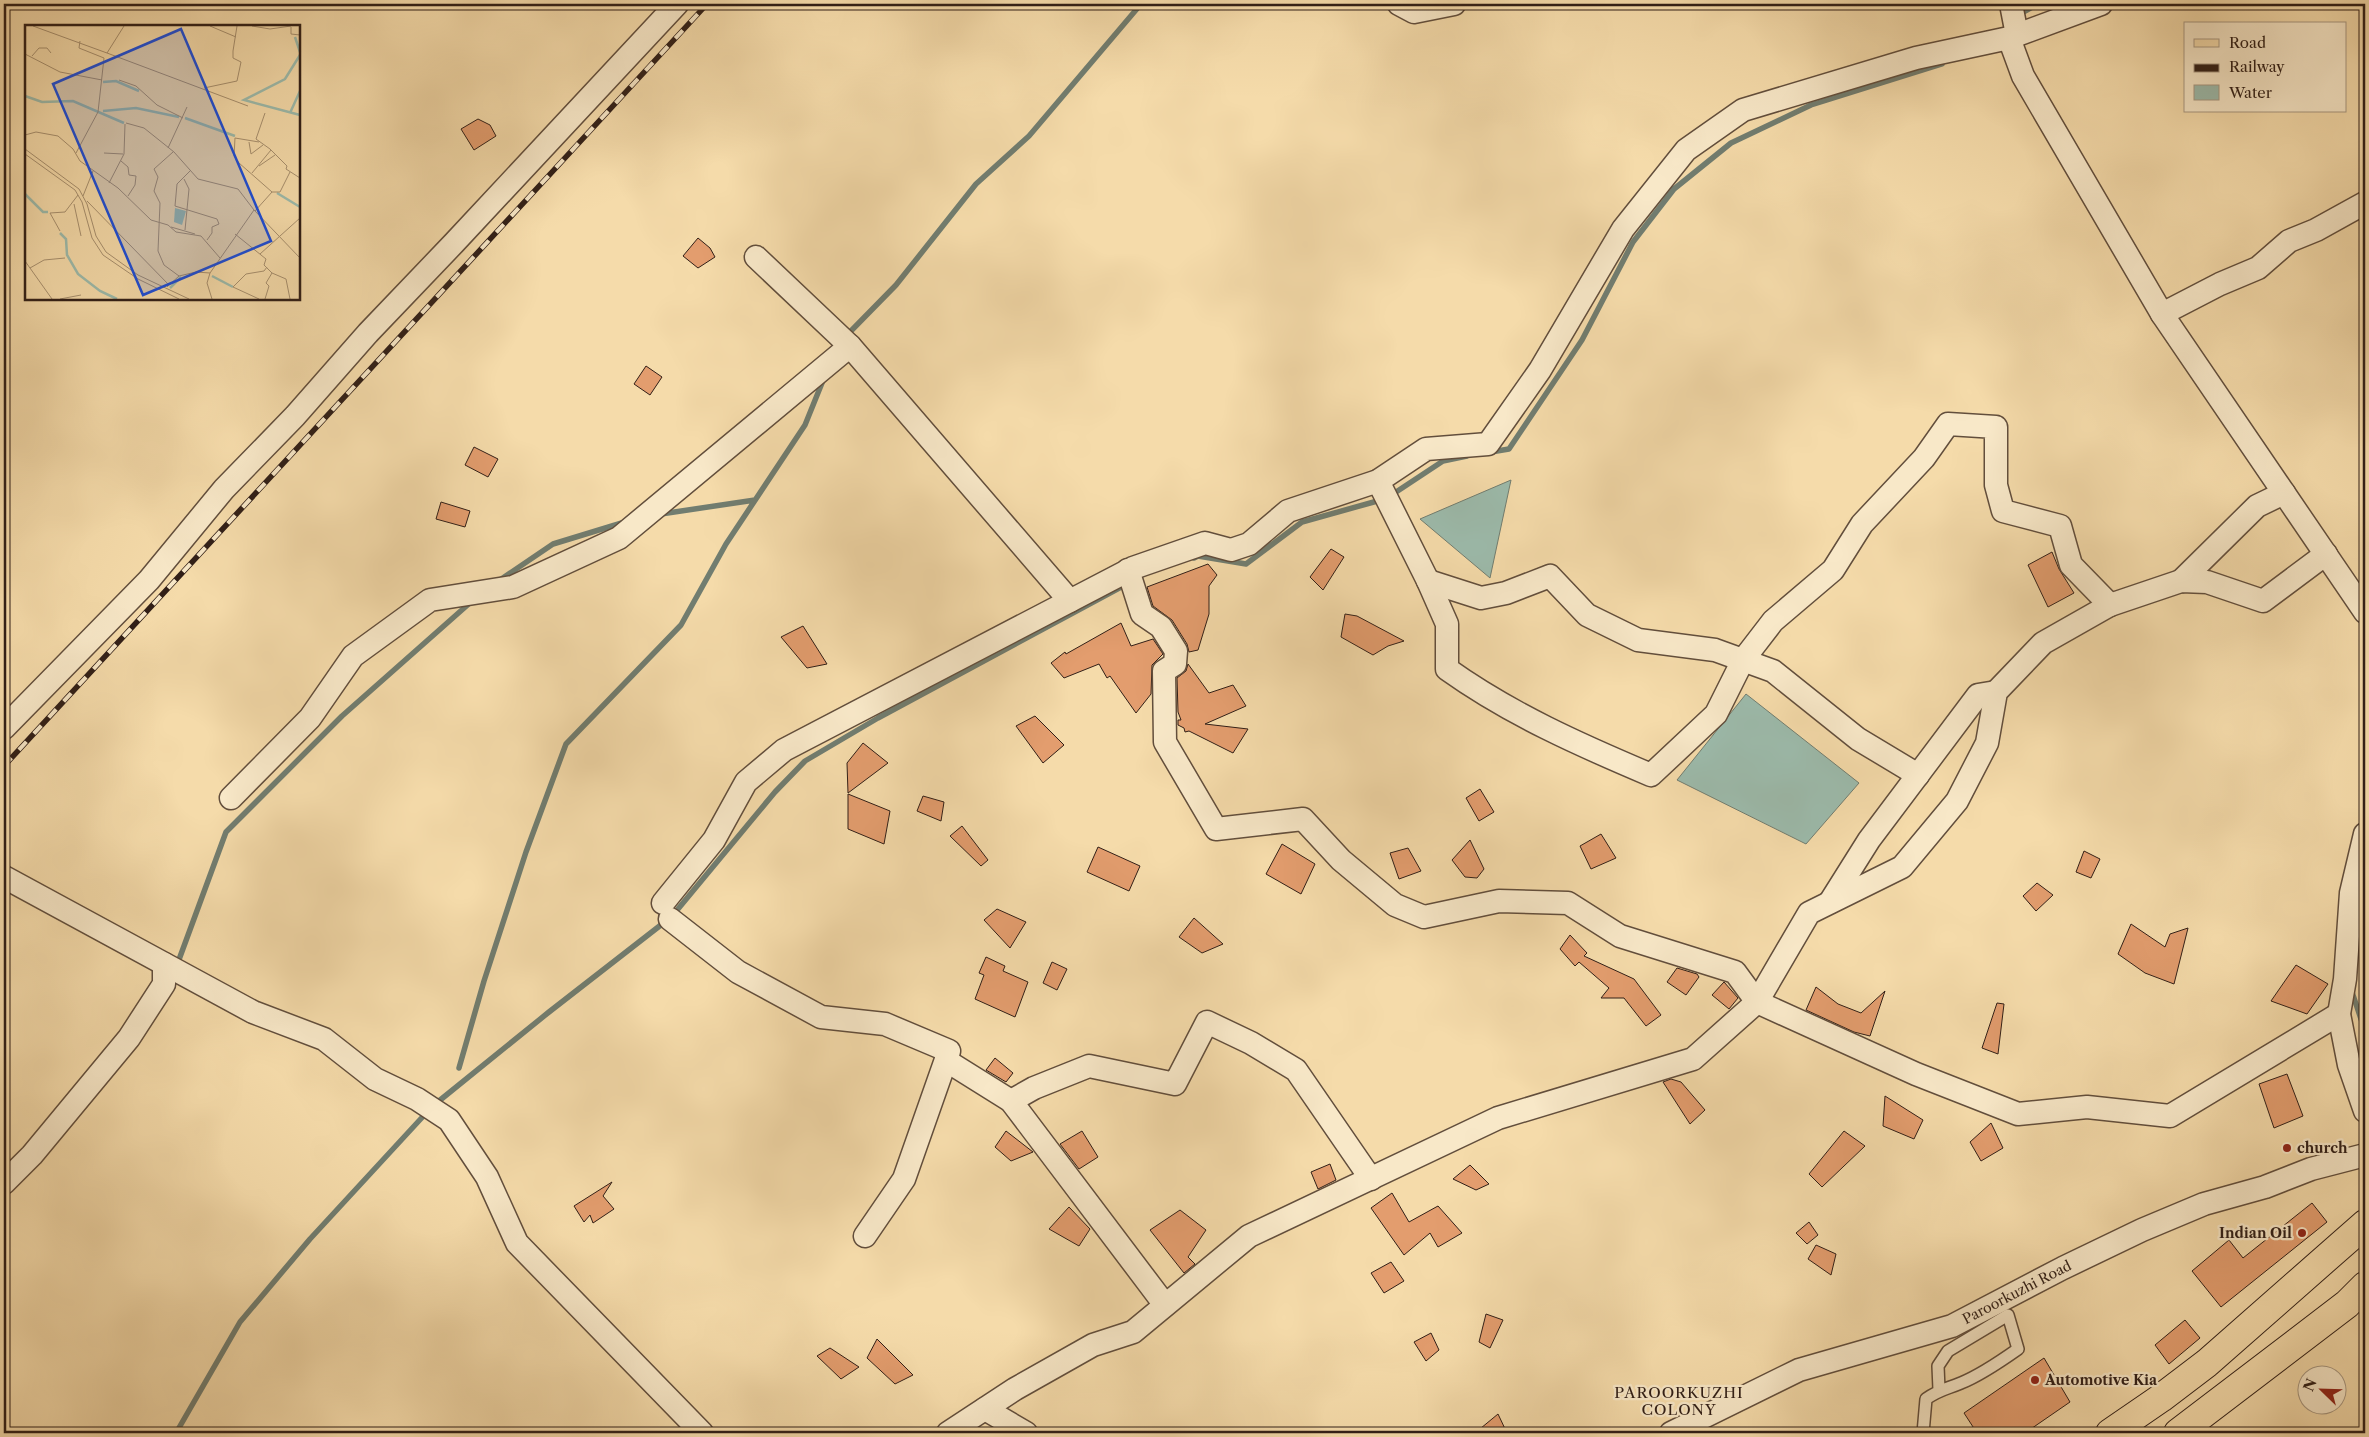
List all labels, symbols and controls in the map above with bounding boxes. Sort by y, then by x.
legend [2184,22,2346,112]
inset map [25,25,300,300]
text: Road [2229,33,2266,52]
text: Railway [2229,57,2285,76]
text: Water [2228,83,2273,102]
place label: church [2297,1139,2348,1157]
marker: church [2281,1142,2293,1154]
place label: Indian Oil [2219,1224,2292,1242]
marker: Indian Oil [2296,1227,2308,1239]
street label: Paroorkuzhi Road [1959,1256,2075,1328]
north arrow [2296,1364,2346,1414]
place label: Automotive Kia [2044,1371,2158,1389]
marker: Automotive Kia [2029,1374,2041,1386]
text: N [2299,1376,2321,1394]
district label: PAROORKUZHI COLONY [1614,1383,1744,1419]

